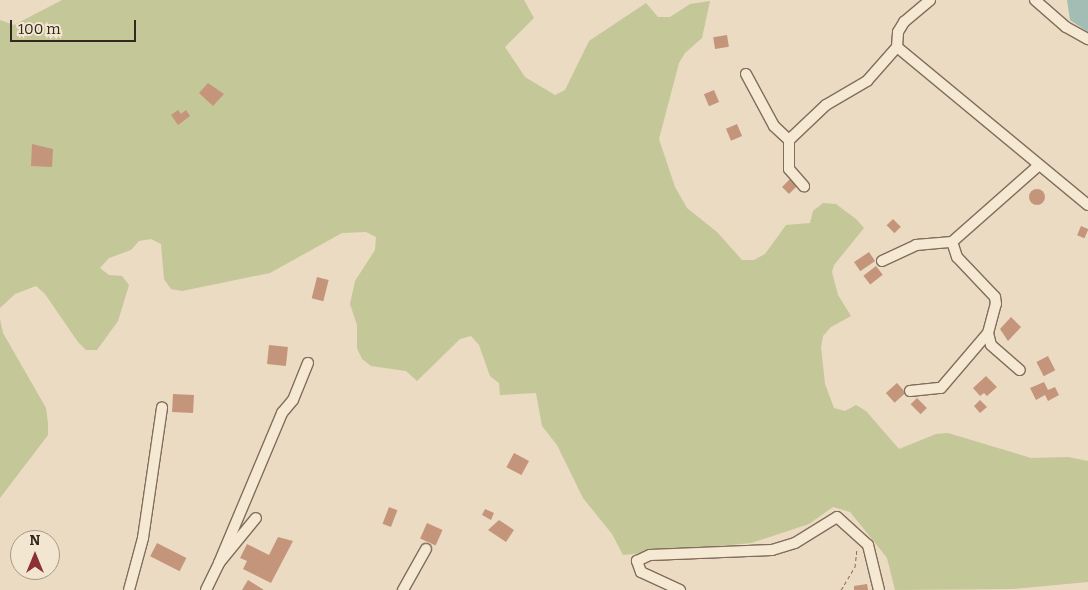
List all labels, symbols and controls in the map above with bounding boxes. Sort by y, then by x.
scale bar [12,10,139,42]
text: 100 m [18,20,61,38]
north arrow [10,530,60,580]
text: N [30,532,40,549]

